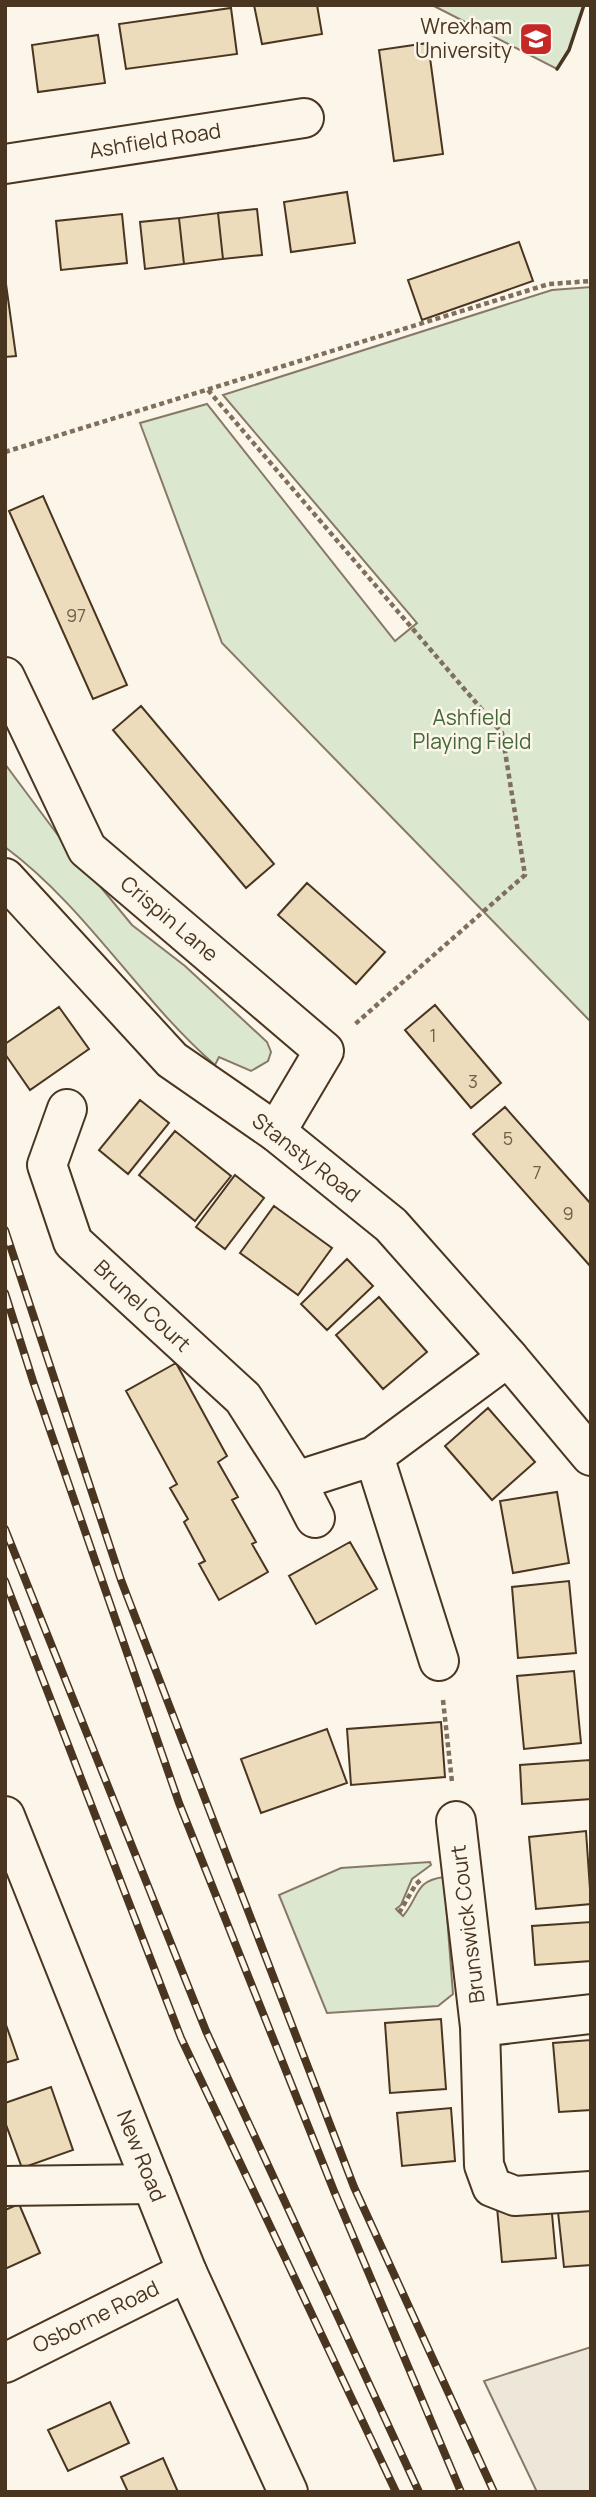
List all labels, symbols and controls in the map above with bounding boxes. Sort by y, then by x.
place label: Wrexham University [415,12,512,64]
school or university icon: Wrexham University [517,20,555,58]
street label: Ashfield Road [87,116,223,164]
house number: 97 [66,603,86,627]
park label: Ashfield Playing Field [413,703,531,755]
street label: Crispin Lane [115,869,224,967]
house number: 1 [429,1023,437,1047]
house number: 3 [468,1069,478,1093]
street label: Stansty Road [247,1106,366,1208]
house number: 5 [503,1126,513,1150]
house number: 7 [532,1160,542,1184]
house number: 9 [562,1201,574,1225]
street label: Brunel Court [88,1253,197,1357]
street label: Brunswick Court [443,1843,491,2005]
street label: New Road [111,2106,173,2206]
street label: Osborne Road [28,2273,163,2359]

